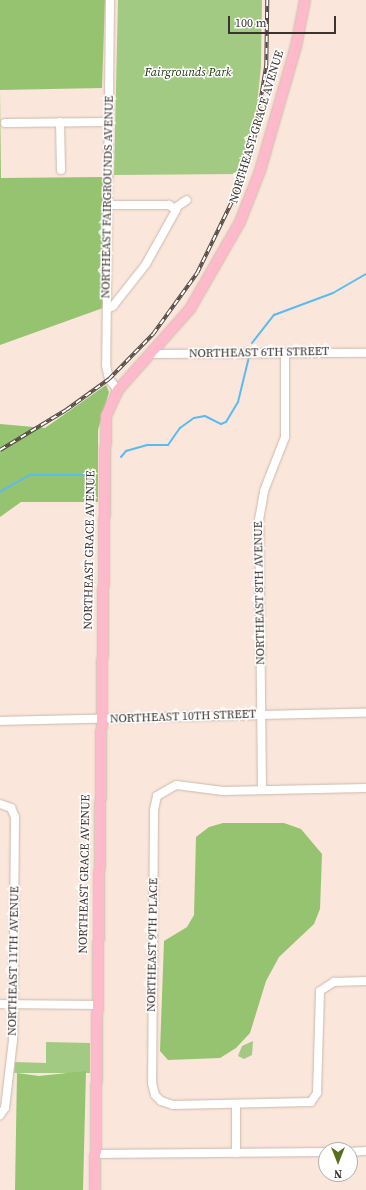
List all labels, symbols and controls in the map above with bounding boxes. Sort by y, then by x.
scale bar [230,8,338,34]
text: 100 m [235,15,267,31]
street label: NORTHEAST GRACE AVENUE [227,49,287,205]
park label: Fairgrounds Park [145,66,231,80]
street label: NORTHEAST FAIRGROUNDS AVENUE [99,95,117,299]
street label: NORTHEAST 6TH STREET [189,345,329,361]
street label: NORTHEAST GRACE AVENUE [81,470,99,630]
street label: NORTHEAST 8TH AVENUE [252,521,268,665]
street label: NORTHEAST 10TH STREET [110,707,256,727]
street label: NORTHEAST GRACE AVENUE [76,794,94,954]
street label: NORTHEAST 9TH PLACE [145,878,161,1012]
street label: NORTHEAST 11TH AVENUE [5,886,23,1036]
north arrow [318,1142,358,1182]
text: N [334,1166,342,1181]

